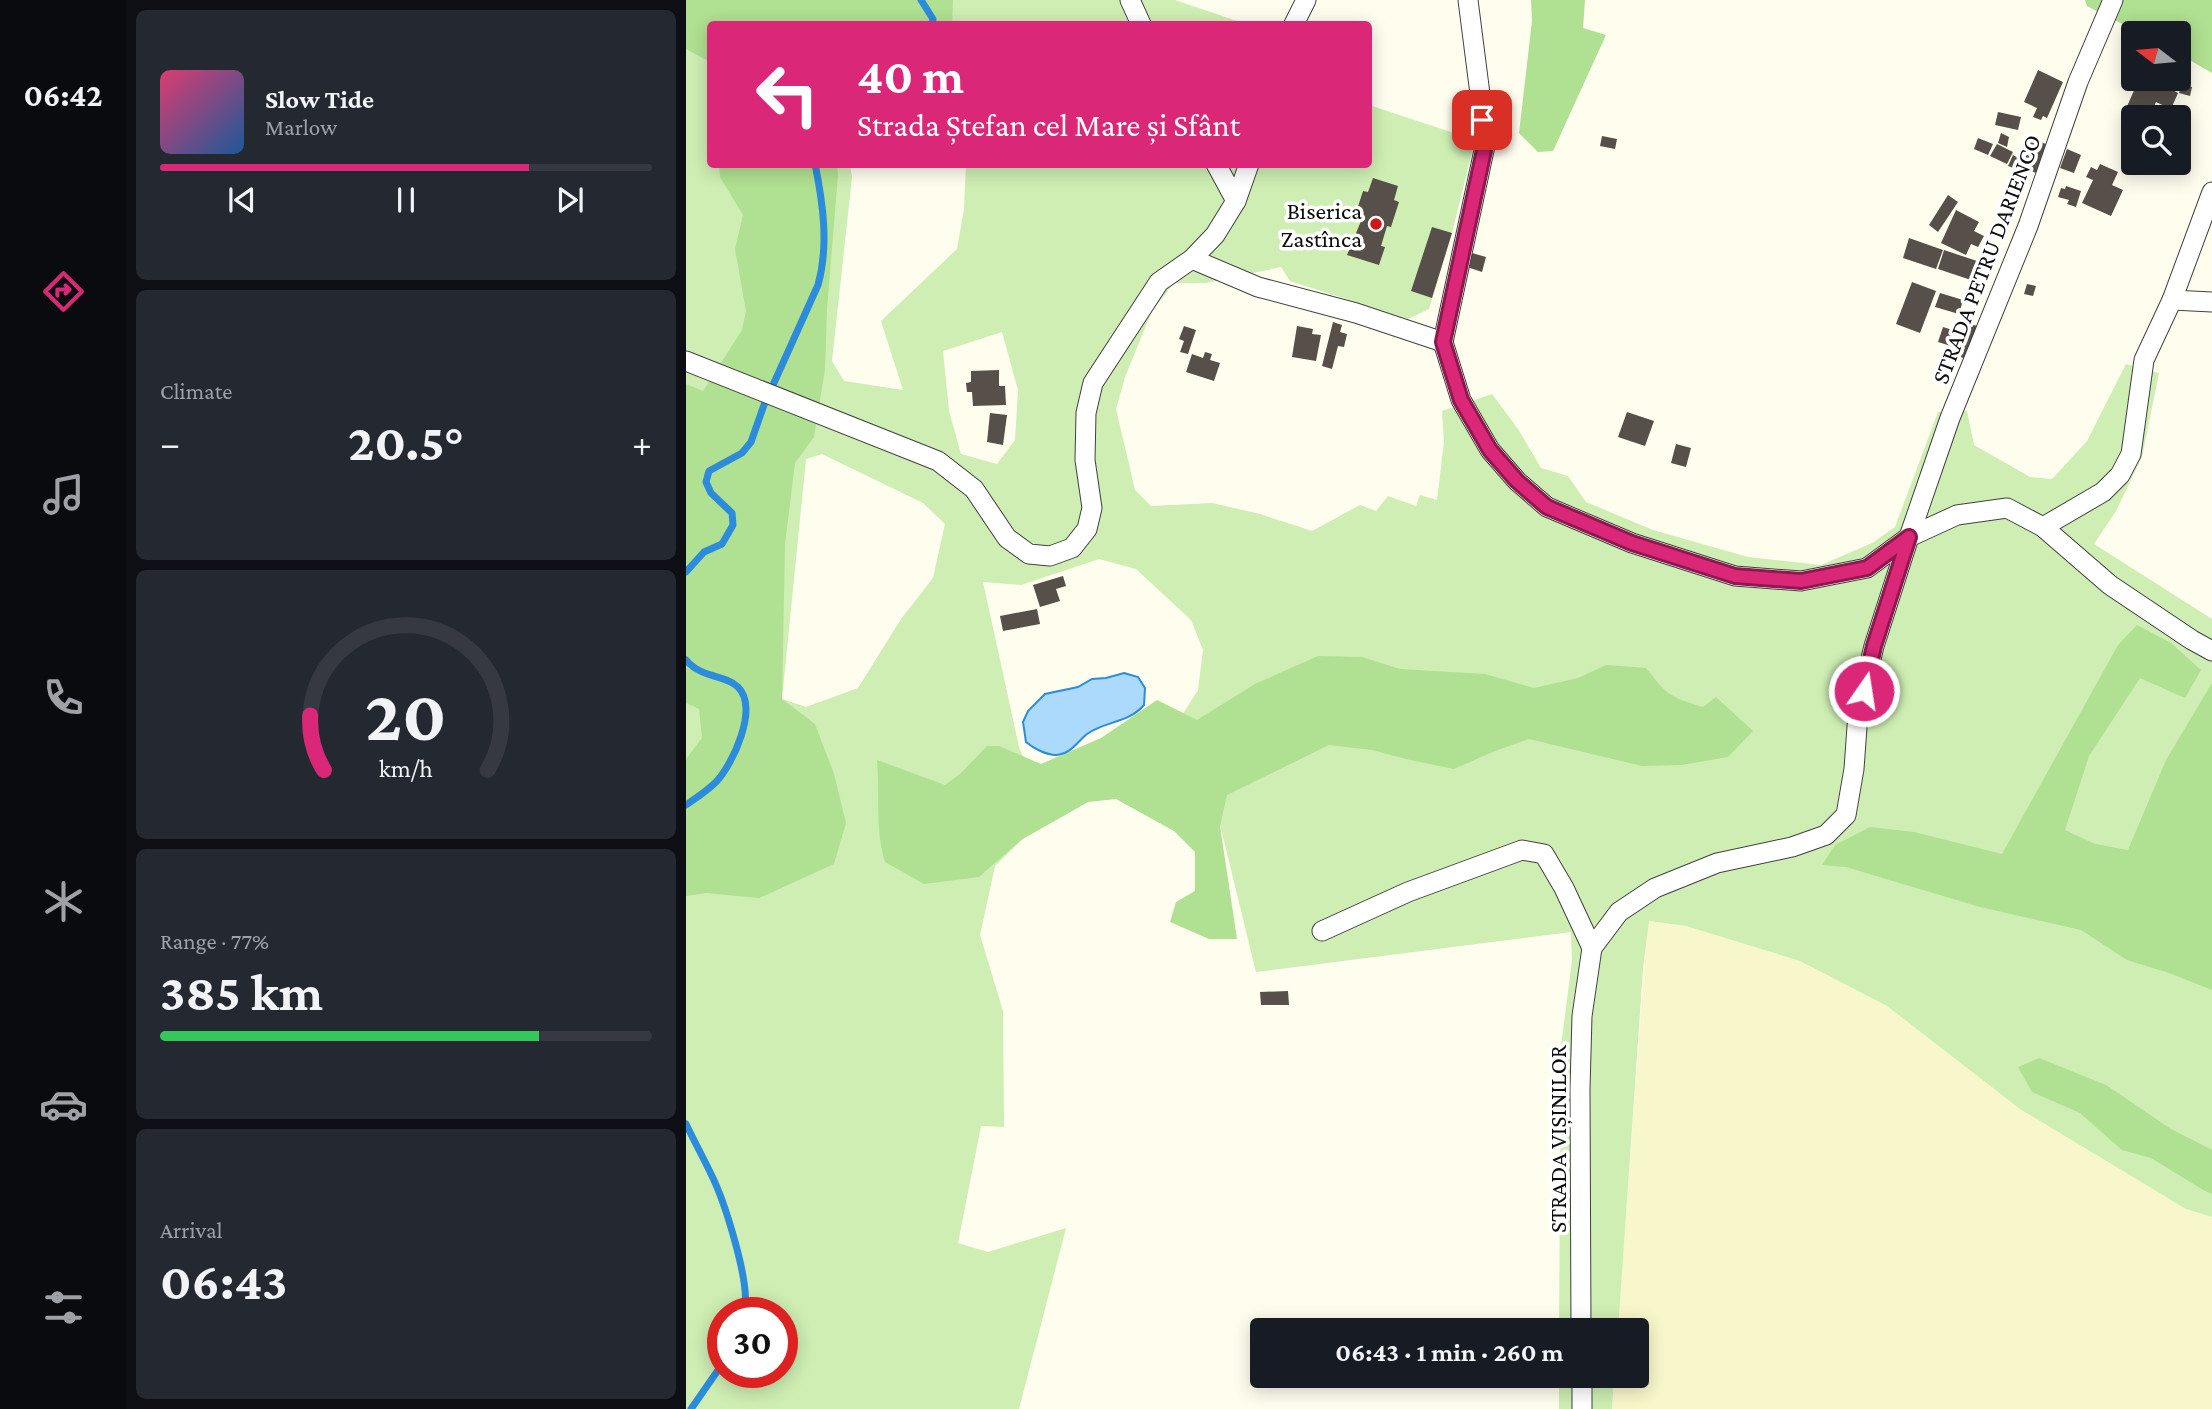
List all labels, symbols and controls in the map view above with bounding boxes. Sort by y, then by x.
north arrow [2121,21,2191,91]
map controls [2121,21,2191,175]
icon: left [742,49,833,140]
text: 40 m [857,49,964,104]
text: 06:42 [23,77,103,113]
text: Slow Tide [265,85,374,114]
pin [1452,90,1512,150]
icon: arrive [1463,101,1501,139]
button: search [2121,105,2191,175]
text: Strada Ștefan cel Mare și Sfânt [857,107,1240,143]
text: Marlow [265,114,337,140]
street label: STRADA PETRU DARIENCO [1926,131,2046,387]
icon: previous [223,181,261,219]
icon: pause [387,181,425,219]
icon: next [551,181,589,219]
place label: Biserica Zastînca [1281,197,1362,252]
marker: Biserica Zastînca [1368,216,1384,232]
icon: directions [39,267,88,316]
text: Climate [160,378,232,404]
text: 20.5° [348,413,464,471]
text: − [160,422,180,464]
text: + [632,422,652,464]
icon: music [39,470,88,519]
position arrow [1827,654,1901,728]
icon: phone [39,673,88,722]
text: 20 [365,676,447,757]
text: km/h [379,755,433,782]
icon: climate [39,877,88,926]
text: Range · 77% [160,928,269,954]
text: 385 km [160,963,323,1021]
street label: STRADA VIȘINILOR [1544,1044,1573,1233]
icon: car [39,1080,88,1129]
text: Arrival [160,1217,223,1243]
text: 06:43 [160,1252,287,1310]
icon: filters [39,1283,88,1332]
speed limit sign: 30 [707,1297,798,1388]
text: 06:43 · 1 min · 260 m [1335,1338,1564,1367]

